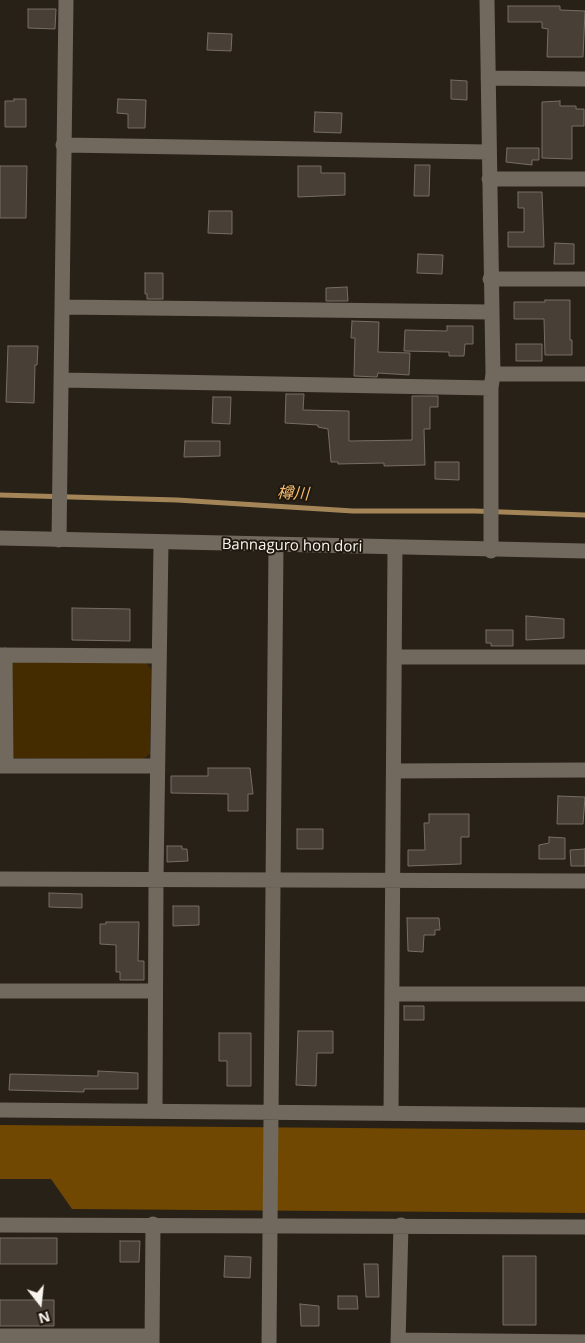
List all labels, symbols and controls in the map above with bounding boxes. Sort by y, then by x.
water label: 樽川 [277,484,309,504]
street label: Bannaguro hon dori [222,536,362,556]
north arrow [15,1278,65,1328]
text: N [36,1307,52,1329]

